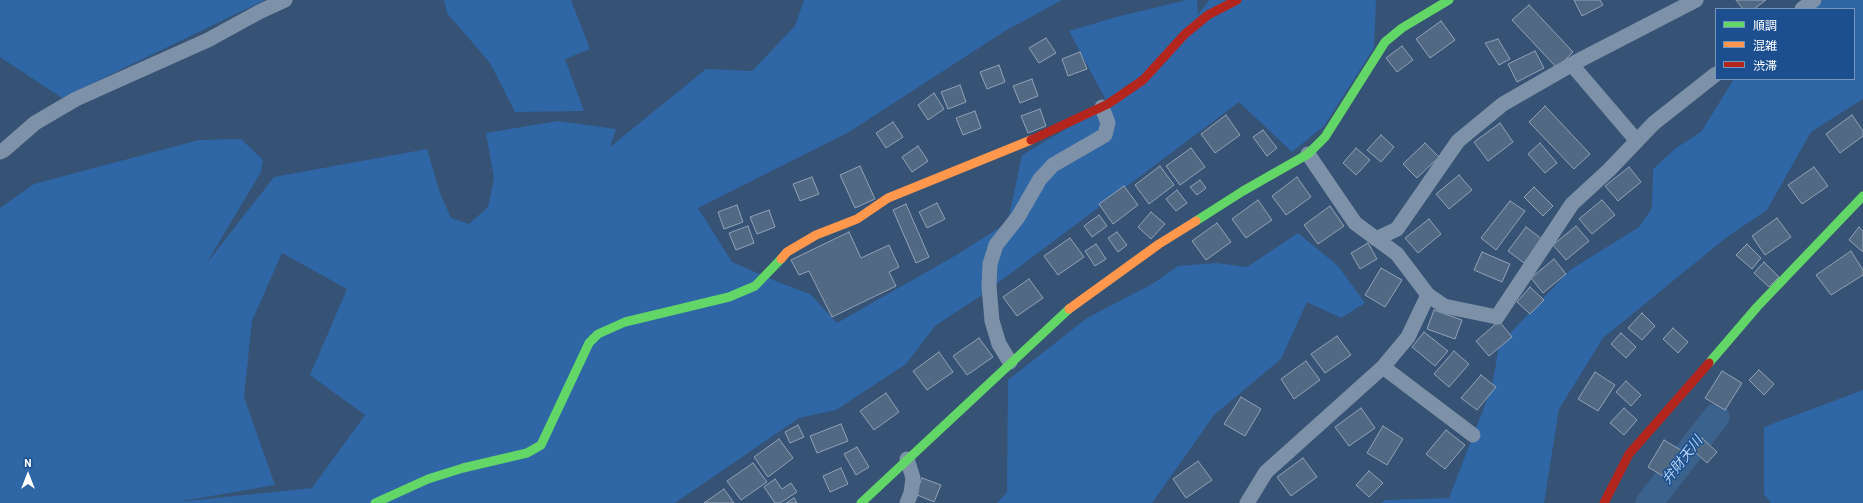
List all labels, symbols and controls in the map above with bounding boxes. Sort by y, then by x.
legend [1715,8,1855,80]
text: 順調 [1753,18,1777,32]
text: 混雑 [1753,38,1777,52]
text: 渋滞 [1753,58,1777,72]
water label: 弁財天川 [1658,433,1706,487]
north arrow [8,455,48,495]
text: N [24,456,32,469]

